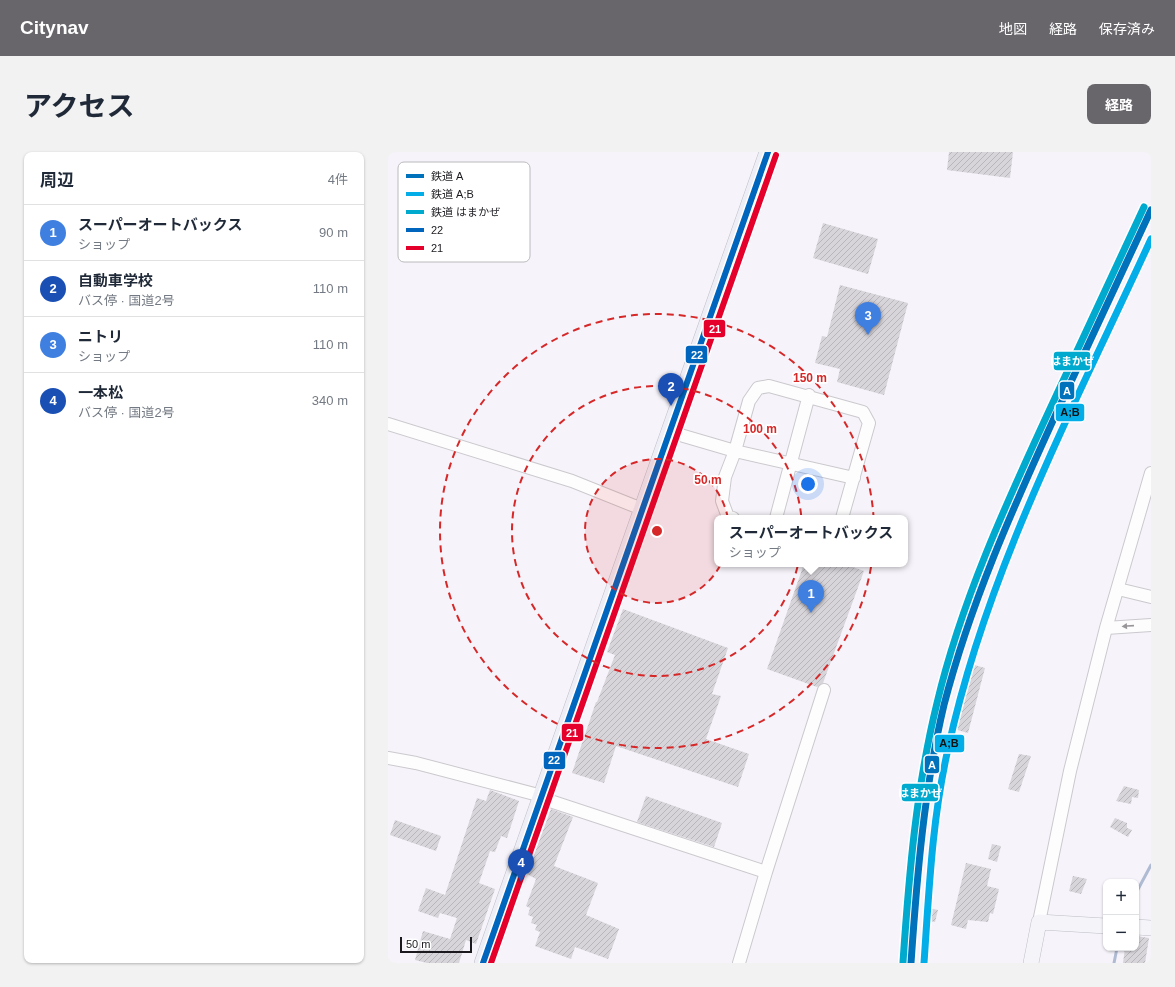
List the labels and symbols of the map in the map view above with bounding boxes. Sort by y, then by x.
legend [398,162,530,262]
text: 鉄道 A [431,170,464,182]
text: 鉄道 A;B [431,188,474,200]
text: 鉄道 はまかぜ [431,206,500,218]
text: 22 [431,224,443,236]
text: 21 [431,242,443,254]
pin: 3 [855,302,881,335]
line badge: 21 [703,319,726,338]
text: 21 [709,323,721,335]
line badge: 22 [685,345,708,364]
text: 22 [691,349,703,361]
line badge: はまかぜ [1053,351,1091,371]
text: はまかぜ [1050,355,1094,367]
text: 150 m [793,371,827,385]
pin: 2 [658,373,684,406]
line badge: A [1059,381,1075,400]
text: A [1063,385,1071,397]
line badge: A;B [1055,403,1085,422]
text: A;B [1060,406,1080,418]
text: 100 m [743,422,777,436]
text: 50 m [694,473,722,487]
your location [798,474,818,494]
centre of rings [650,524,664,538]
pin: 1 [798,580,824,613]
one-way arrow [1122,623,1134,630]
line badge: 21 [561,723,584,742]
text: 21 [566,727,578,739]
line badge: A;B [934,734,965,753]
text: A;B [939,737,959,749]
line badge: 22 [543,751,566,770]
text: 22 [548,754,560,766]
line badge: A [924,755,940,774]
text: A [928,759,936,771]
line badge: はまかぜ [901,783,939,802]
text: はまかぜ [898,787,942,799]
pin: 4 [508,849,534,882]
scale bar [400,935,472,954]

